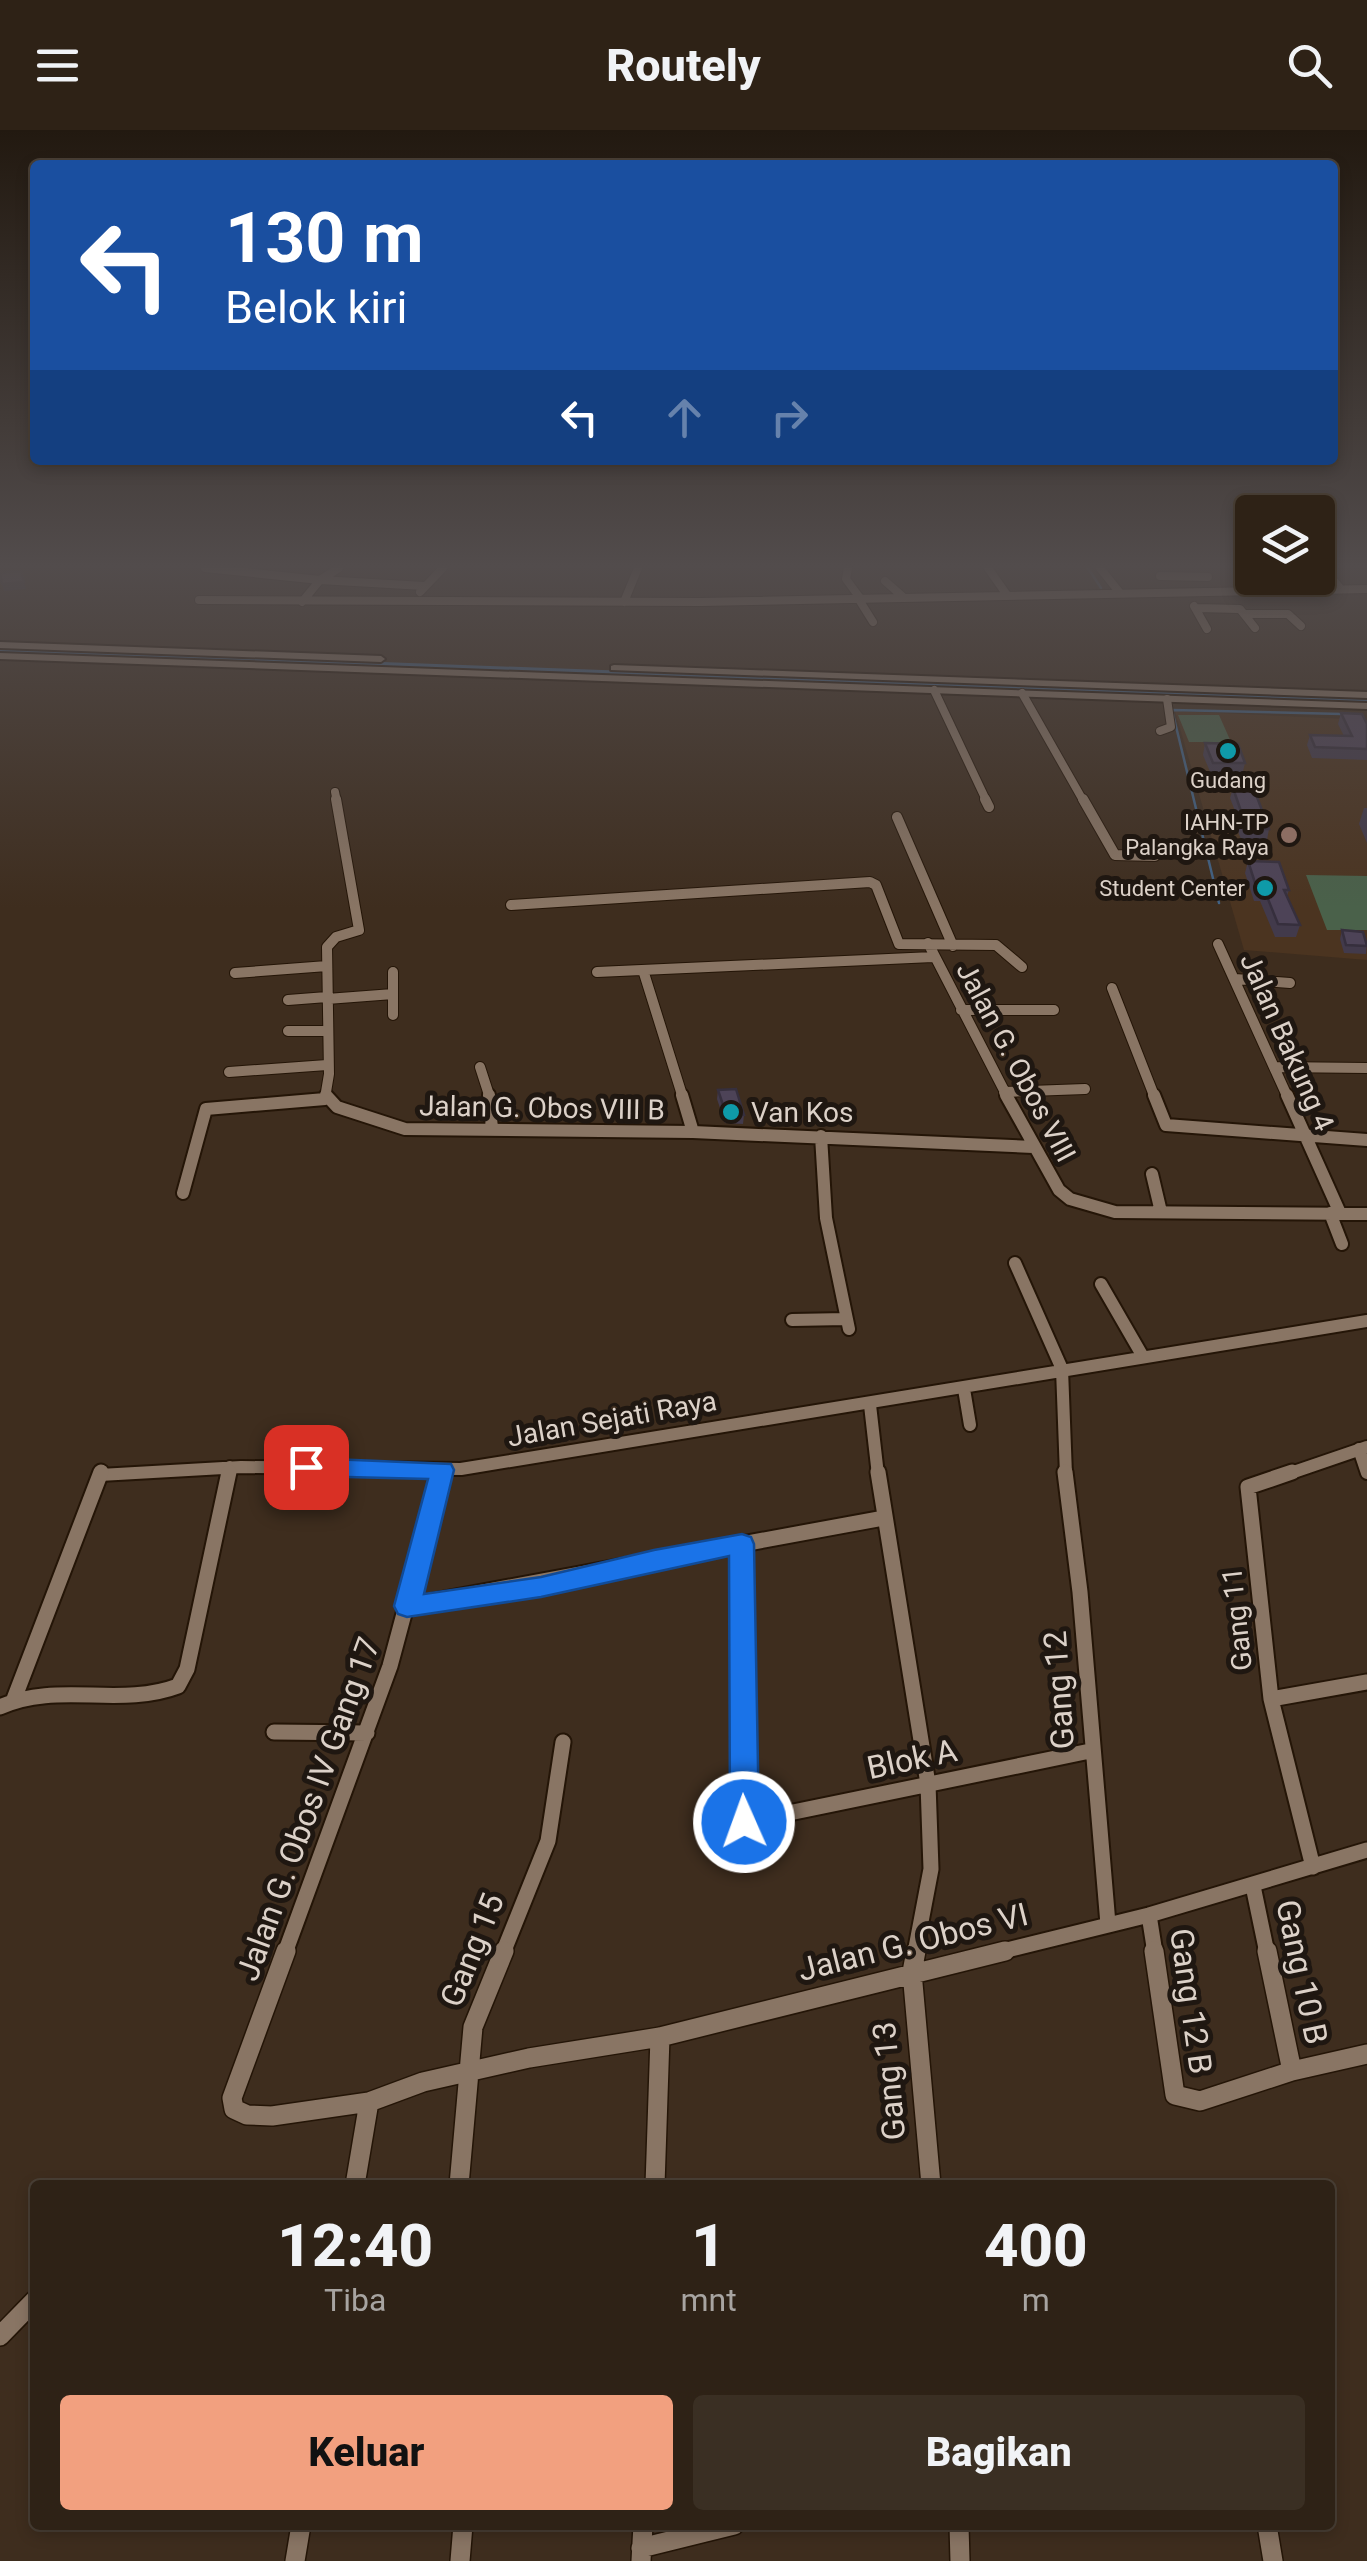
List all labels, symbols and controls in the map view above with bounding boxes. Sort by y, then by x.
icon: menu [30,38,85,93]
icon: search [1282,38,1337,93]
text: Routely [606,39,761,92]
text: 130 m [225,197,424,279]
icon: left [60,200,190,330]
text: Belok kiri [225,281,407,334]
icon: left [552,390,607,445]
icon: ahead [657,390,712,445]
icon: right [762,390,817,445]
map controls [1235,495,1335,595]
button: layers [1235,495,1335,595]
marker: Gudang [1217,740,1239,762]
place label: Gudang [1190,768,1266,793]
place label: IAHN-TP Palangka Raya [1125,810,1269,860]
marker: IAHN-TP Palangka Raya [1278,824,1300,846]
place label: Student Center [1099,876,1246,901]
marker: Student Center [1254,877,1276,899]
street label: Jalan Bakung 4 [1233,948,1341,1136]
street label: Jalan G. Obos VIII [949,956,1083,1168]
street label: Jalan G. Obos VIII B [419,1089,665,1127]
place label: Van Kos [751,1096,853,1129]
marker: Van Kos [720,1101,742,1123]
street label: Jalan Sejati Raya [505,1384,719,1454]
pin [264,1425,349,1510]
icon: arrive [279,1440,334,1495]
street label: Gang 11 [1215,1566,1259,1672]
street label: Gang 12 [1036,1629,1082,1751]
street label: Jalan G. Obos IV Gang 17 [228,1632,388,1986]
street label: Blok A [864,1731,961,1787]
position arrow [692,1770,796,1874]
street label: Gang 15 [432,1888,512,2012]
street label: Jalan G. Obos VI [794,1895,1032,1989]
street label: Gang 10 B [1268,1896,1336,2048]
street label: Gang 12 B [1162,1926,1220,2076]
street label: Gang 13 [865,2020,913,2142]
text: 12:40 [277,2210,433,2281]
text: 1 [691,2210,726,2281]
text: 400 [984,2210,1088,2281]
text: Tiba [324,2281,386,2319]
text: mnt [680,2281,737,2319]
text: m [1022,2281,1050,2319]
button: Keluar [60,2395,673,2510]
button: Bagikan [693,2395,1305,2510]

